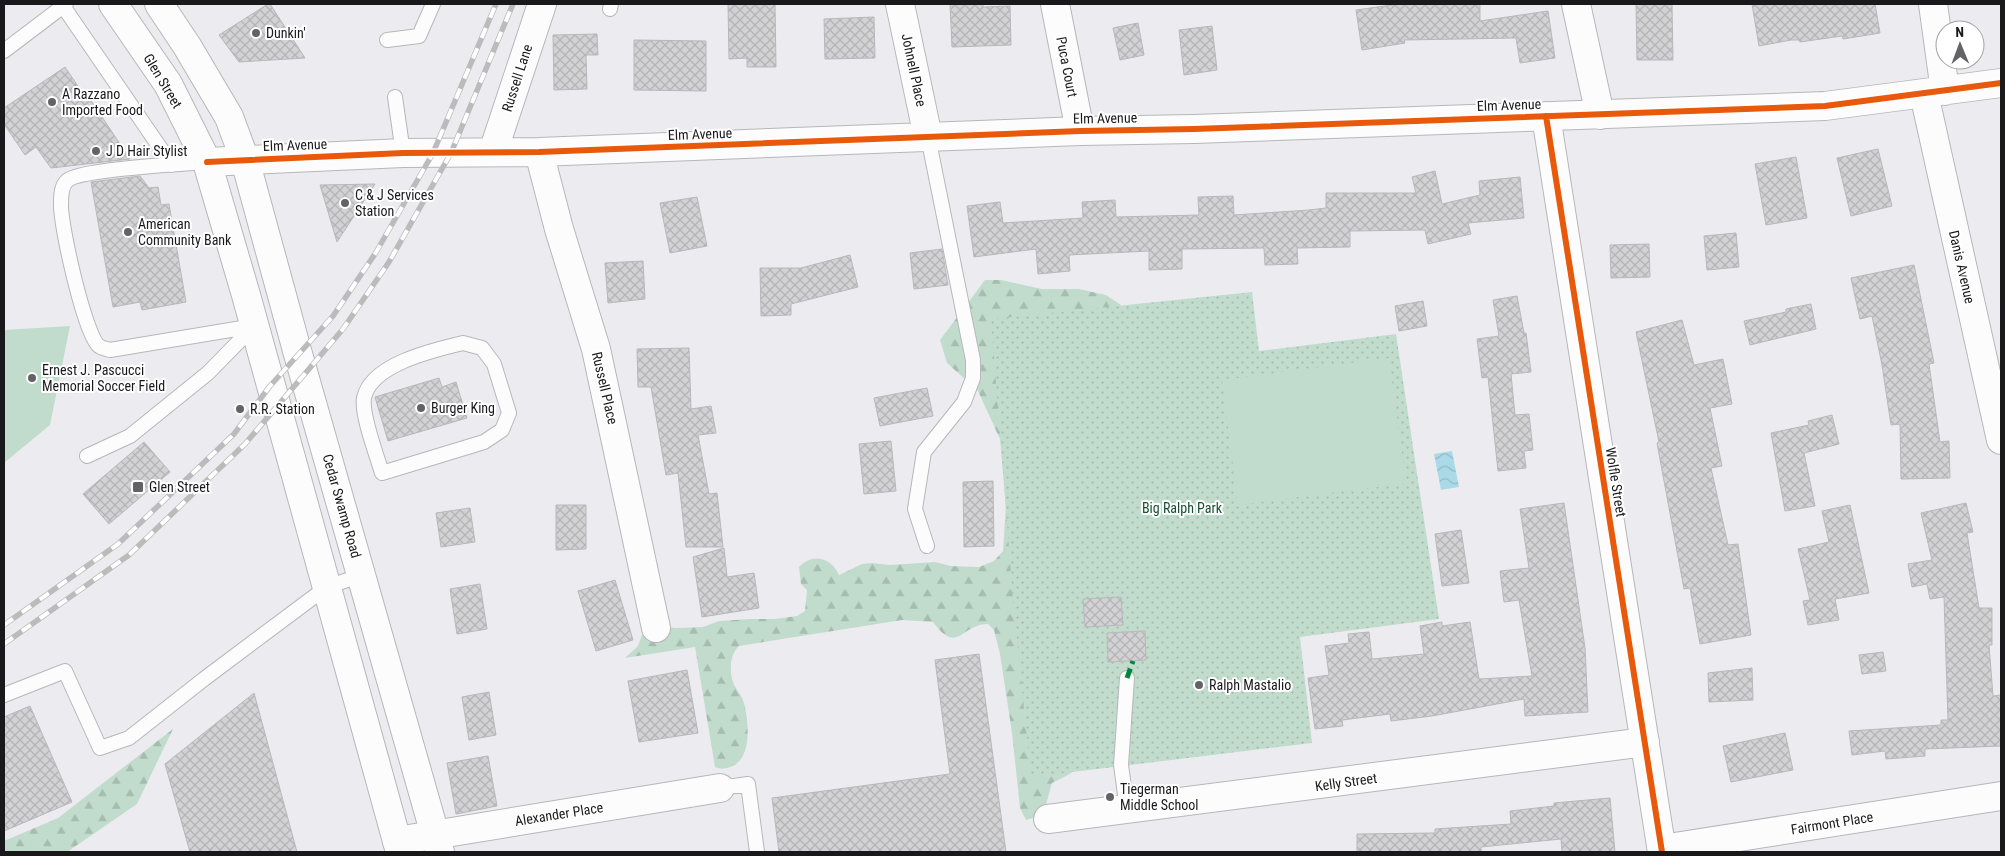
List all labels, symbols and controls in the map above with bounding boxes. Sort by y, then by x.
north arrow [1935,20,1985,70]
text: N [1955,24,1964,40]
place label: Dunkin' [266,25,306,41]
marker: Dunkin' [250,27,262,39]
street label: Johnell Place [898,32,930,108]
street label: Puca Court [1053,35,1081,99]
street label: Russell Lane [499,42,536,114]
street label: Glen Street [140,51,186,111]
place label: A Razzano Imported Food [62,86,143,118]
marker: A Razzano Imported Food [46,96,58,108]
street label: Elm Avenue [1477,96,1542,114]
street label: Elm Avenue [1073,109,1138,127]
street label: Elm Avenue [668,125,733,143]
street label: Elm Avenue [263,136,328,154]
place label: J D Hair Stylist [106,143,187,159]
marker: J D Hair Stylist [90,145,102,157]
place label: C & J Services Station [355,187,434,219]
marker: C & J Services Station [339,197,351,209]
place label: American Community Bank [138,216,232,248]
marker: American Community Bank [122,226,134,238]
street label: Danis Avenue [1946,229,1978,306]
street label: Russell Place [589,350,621,426]
place label: Ernest J. Pascucci Memorial Soccer Field [42,362,165,394]
marker: Ernest J. Pascucci Memorial Soccer Field [26,372,38,384]
place label: Burger King [431,400,495,416]
place label: R.R. Station [250,401,315,417]
marker: Burger King [415,402,427,414]
marker: R.R. Station [234,403,246,415]
street label: Wolfle Street [1603,446,1629,518]
street label: Cedar Swamp Road [319,452,365,560]
place label: Glen Street [149,479,210,495]
marker: Glen Street [131,480,145,494]
park label: Big Ralph Park [1142,500,1223,516]
place label: Ralph Mastalio [1209,677,1291,693]
marker: Ralph Mastalio [1193,679,1205,691]
street label: Kelly Street [1314,770,1378,794]
place label: Tiegerman Middle School [1120,781,1198,813]
marker: Tiegerman Middle School [1104,791,1116,803]
street label: Alexander Place [514,799,605,829]
street label: Fairmont Place [1790,809,1875,837]

